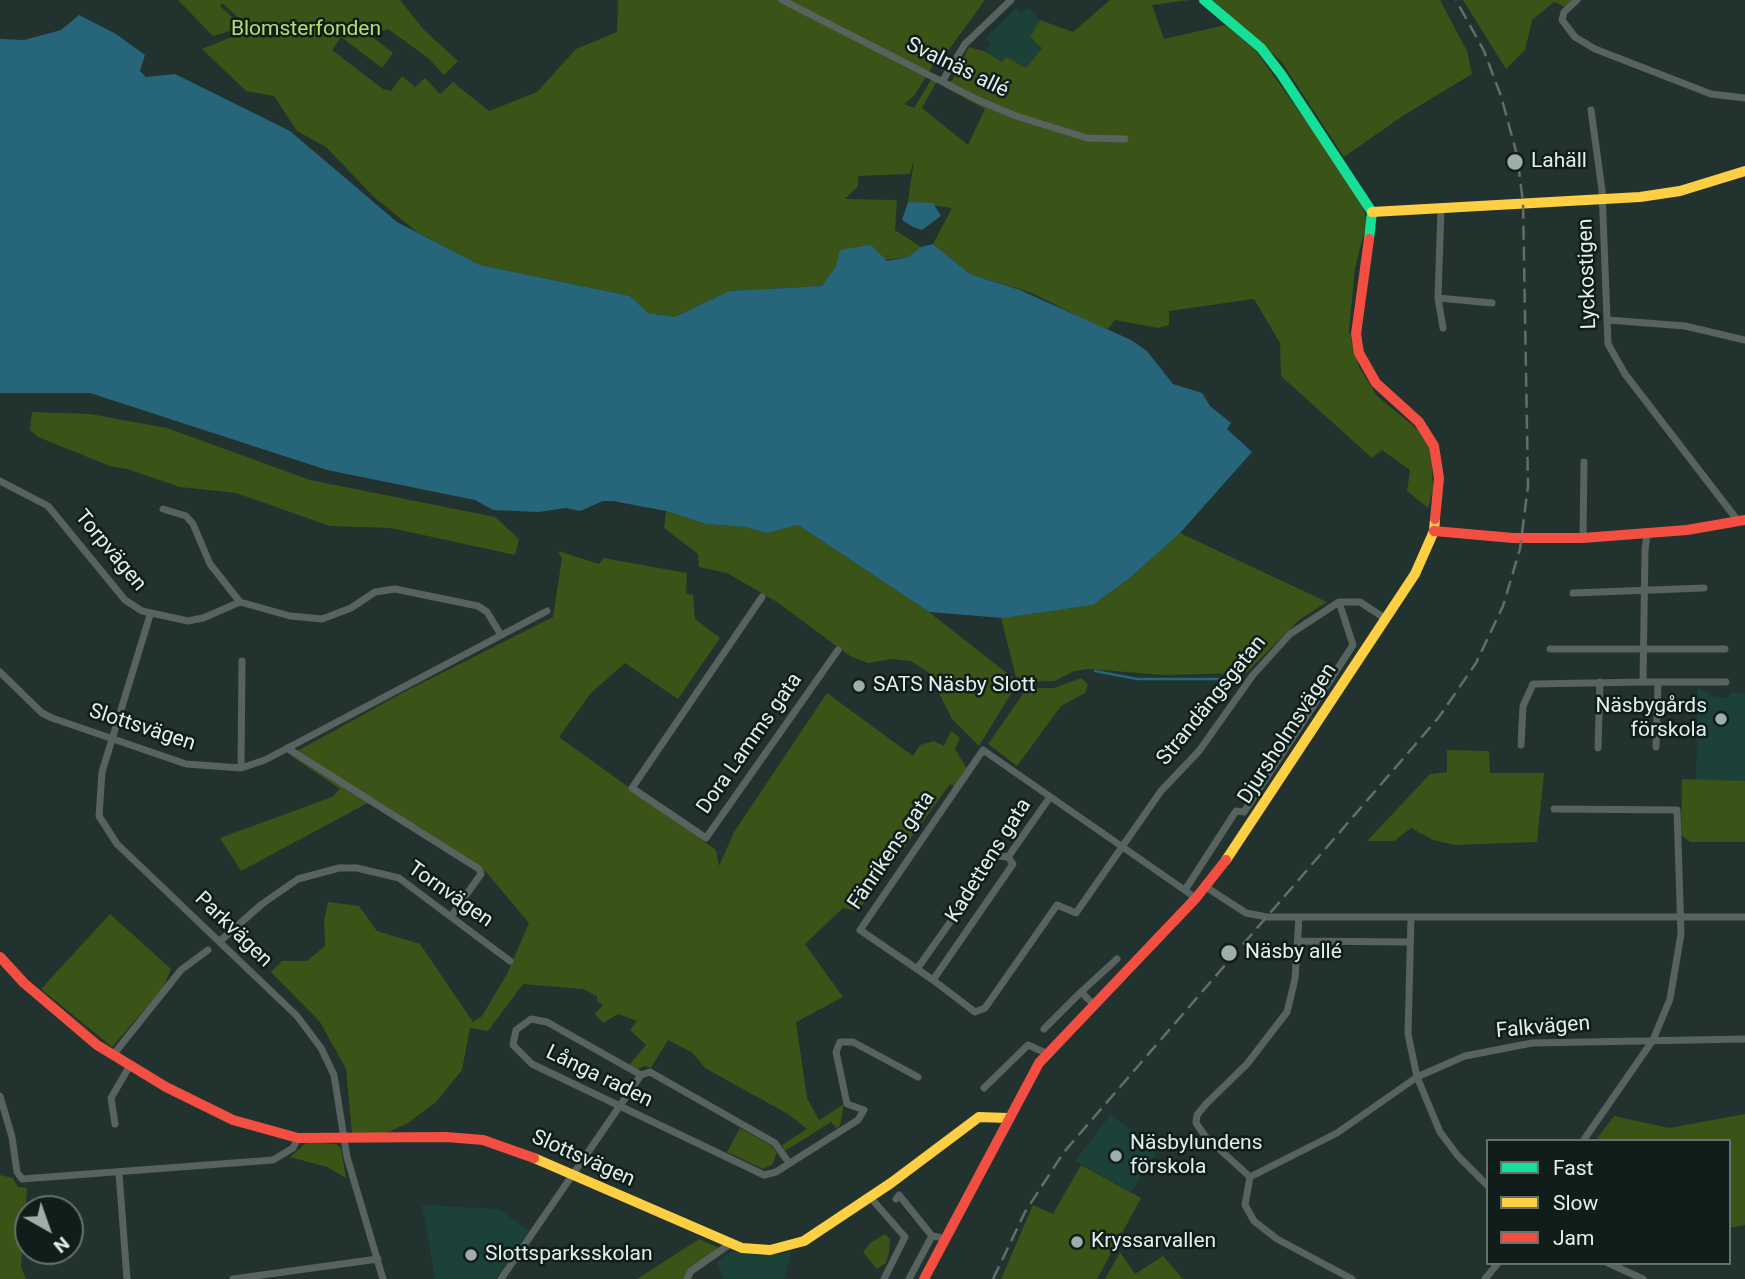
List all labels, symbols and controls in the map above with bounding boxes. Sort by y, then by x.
park label: Blomsterfonden [231,17,381,43]
street label: Svalnäs allé [902,32,1012,104]
place label: Lahäll [1531,149,1587,175]
marker: Lahäll [1505,152,1525,172]
street label: Lyckostigen [1573,218,1603,330]
street label: Torpvägen [69,505,151,597]
street label: Strandängsgatan [1152,631,1272,771]
street label: Djursholmsvägen [1233,659,1343,809]
street label: Dora Lamms gata [692,669,808,819]
place label: SATS Näsby Slott [873,673,1035,699]
marker: SATS Näsby Slott [851,678,867,694]
place label: Näsbygårds förskola [1595,694,1707,744]
street label: Slottsvägen [86,699,198,757]
marker: Näsbygårds förskola [1713,711,1729,727]
street label: Fänrikens gata [843,787,941,915]
street label: Kadettens gata [941,794,1037,928]
street label: Tornvägen [403,857,497,933]
street label: Parkvägen [189,887,277,973]
place label: Näsby allé [1245,940,1342,966]
marker: Näsby allé [1219,943,1239,963]
street label: Falkvägen [1495,1011,1591,1045]
street label: Långa raden [542,1040,656,1114]
street label: Slottsvägen [528,1125,638,1193]
place label: Näsbylundens förskola [1130,1131,1263,1181]
legend [1486,1139,1731,1265]
marker: Näsbylundens förskola [1108,1148,1124,1164]
text: Fast [1553,1156,1593,1180]
text: Slow [1553,1191,1598,1215]
north arrow [14,1195,84,1265]
text: Jam [1553,1226,1594,1250]
place label: Kryssarvallen [1091,1229,1216,1255]
text: N [49,1232,74,1258]
marker: Kryssarvallen [1069,1234,1085,1250]
place label: Slottsparksskolan [485,1242,653,1268]
marker: Slottsparksskolan [463,1247,479,1263]

